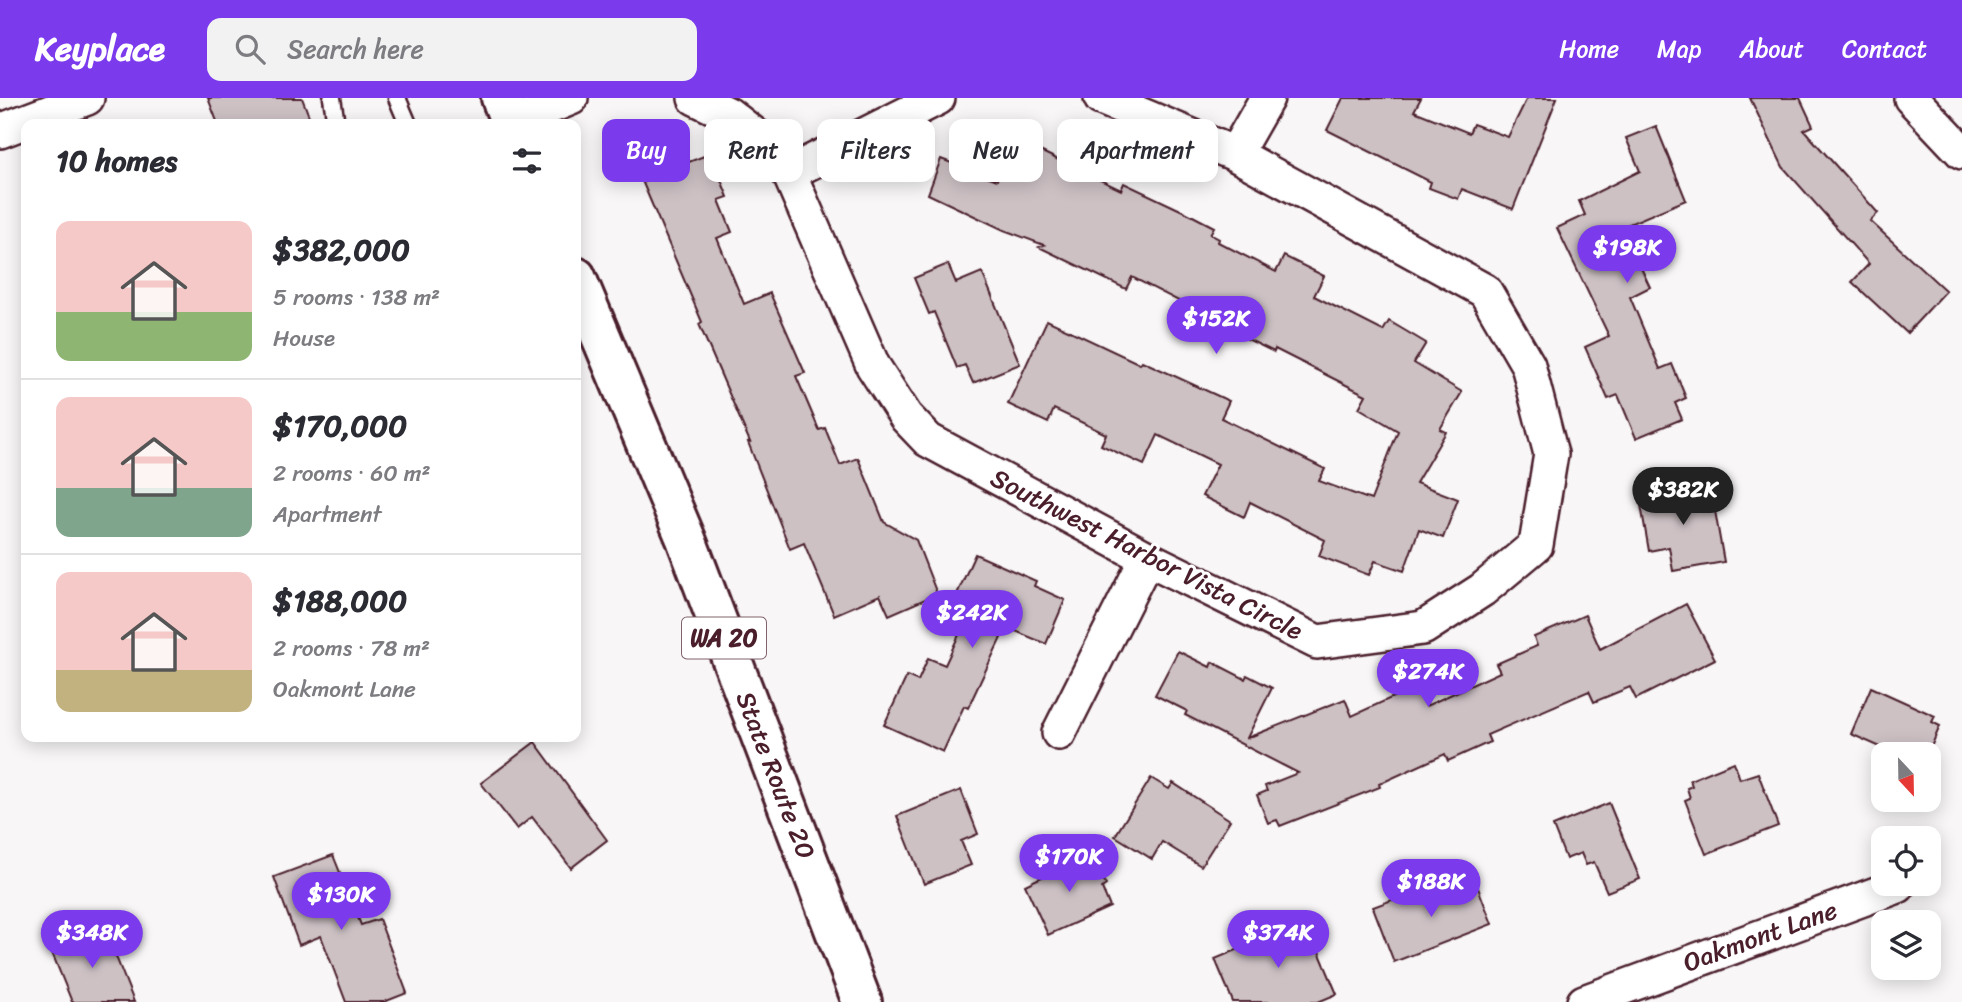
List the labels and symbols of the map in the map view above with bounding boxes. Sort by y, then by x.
pin: $198K [1578,226,1676,285]
pin: $152K [1167,296,1265,356]
street label: Southwest Harbor Vista Circle [982,455,1312,653]
pin: $382K [1634,468,1732,527]
pin: $242K [923,590,1021,650]
road number: WA 20 [682,618,766,658]
pin: $274K [1379,650,1477,709]
street label: State Route 20 [723,684,829,866]
north arrow [1871,742,1941,812]
pin: $170K [1020,834,1118,894]
pin: $188K [1382,860,1480,919]
pin: $130K [292,872,390,932]
street label: Oakmont Lane [1676,887,1844,985]
pin: $348K [43,910,141,970]
pin: $374K [1229,910,1327,970]

